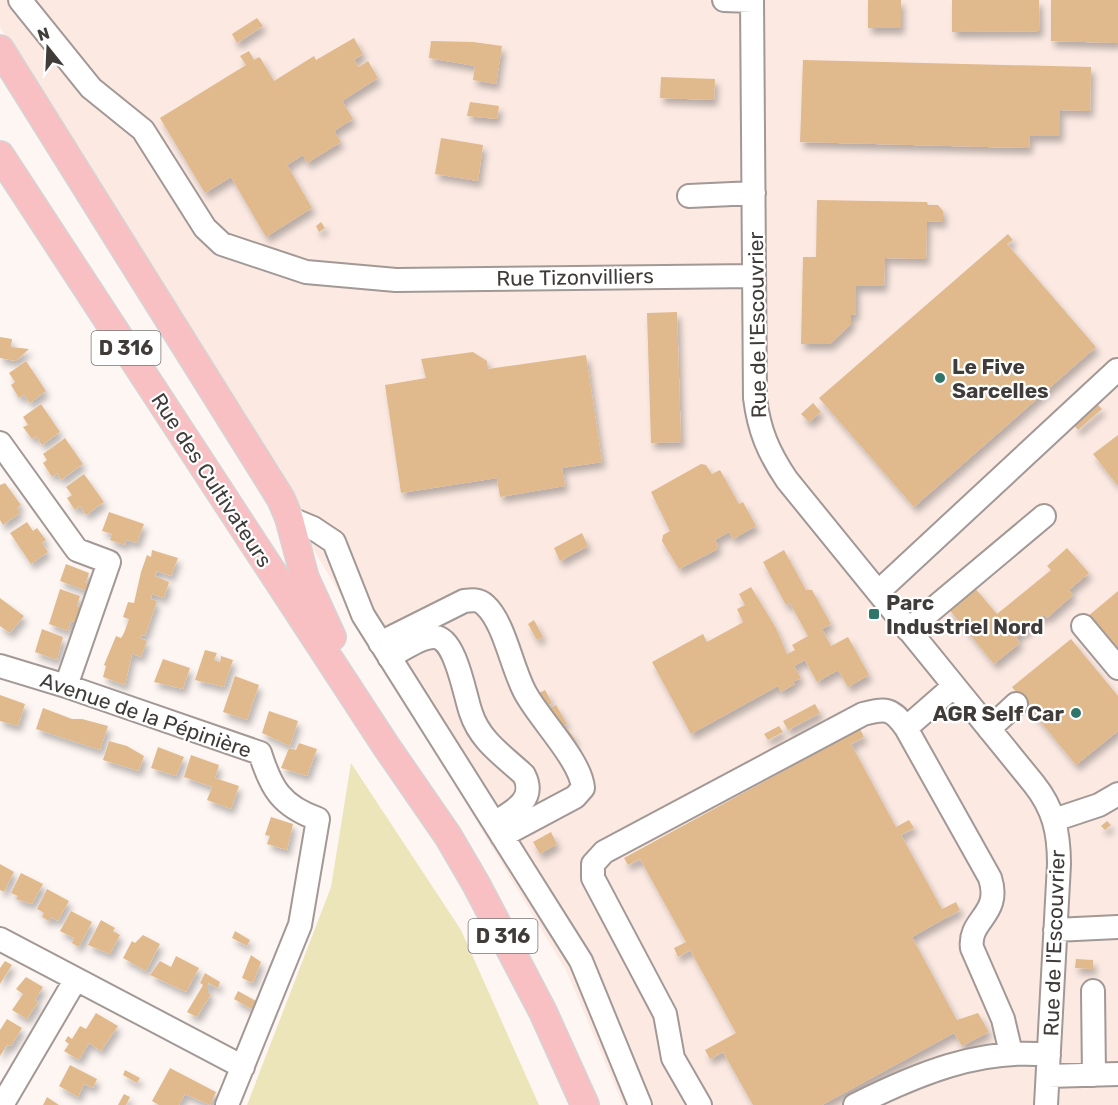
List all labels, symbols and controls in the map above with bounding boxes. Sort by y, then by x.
north arrow [18,18,78,78]
text: N [35,23,52,45]
street label: Rue de l'Escouvrier [743,232,771,418]
street label: Rue Tizonvilliers [496,263,654,291]
road number: D 316 [92,331,160,365]
place label: Le Five Sarcelles [952,354,1049,403]
marker: Le Five Sarcelles [933,371,947,385]
street label: Rue des Cultivateurs [146,388,278,572]
place label: Parc Industriel Nord [886,590,1044,639]
marker: Parc Industriel Nord [867,607,881,621]
street label: Avenue de la Pépinière [37,667,255,763]
place label: AGR Self Car [933,701,1064,726]
marker: AGR Self Car [1069,706,1083,720]
street label: Rue de l'Escouvrier [1038,849,1070,1037]
road number: D 316 [468,919,538,953]

